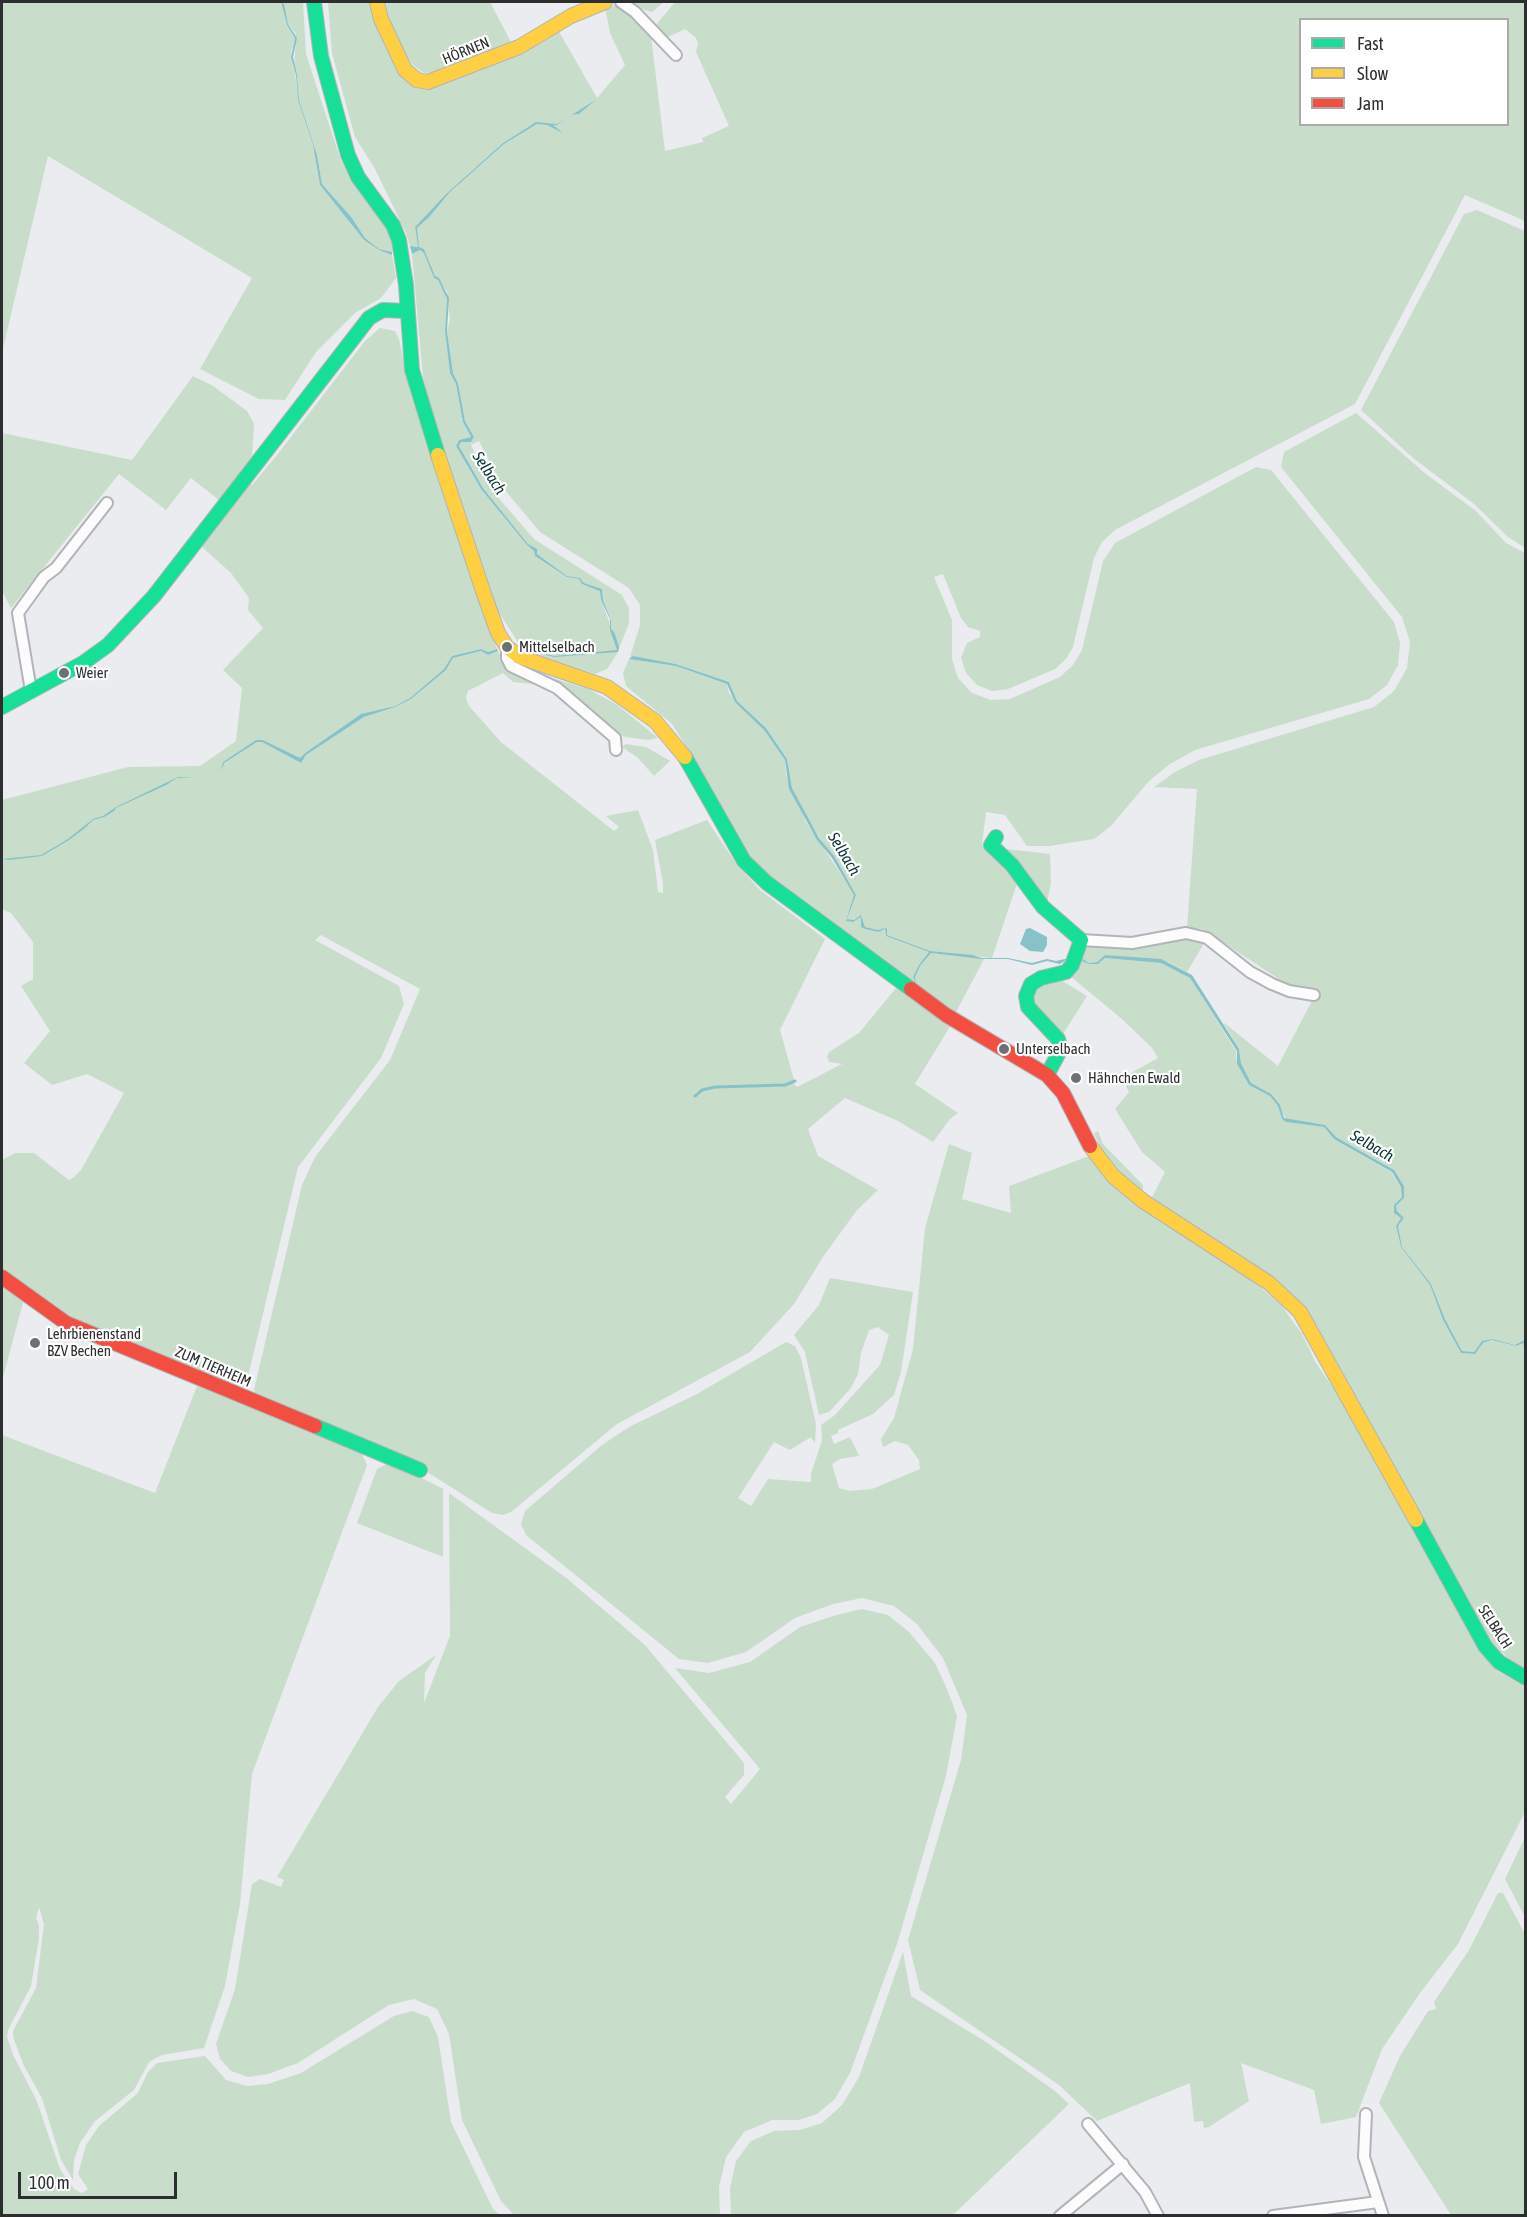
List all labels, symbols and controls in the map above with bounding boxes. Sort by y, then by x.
legend [1299,18,1509,126]
street label: HÖRNEN [440,33,492,69]
text: Fast [1357,33,1384,54]
text: Slow [1357,63,1388,84]
text: Jam [1357,93,1384,114]
water label: Selbach [468,448,510,498]
place label: Mittelselbach [519,638,595,656]
marker: Mittelselbach [500,640,514,654]
place label: Weier [76,664,108,682]
marker: Weier [57,666,71,680]
water label: Selbach [824,829,864,879]
place label: Unterselbach [1016,1040,1091,1058]
marker: Unterselbach [997,1042,1011,1056]
place label: Hähnchen Ewald [1088,1069,1180,1087]
marker: Hähnchen Ewald [1069,1071,1083,1085]
water label: Selbach [1347,1126,1397,1166]
place label: Lehrbienenstand BZV Bechen [47,1325,141,1360]
marker: Lehrbienenstand BZV Bechen [28,1336,42,1350]
street label: ZUM TIERHEIM [172,1343,254,1391]
street label: SELBACH [1474,1602,1516,1652]
scale bar [21,2160,180,2198]
text: 100 m [29,2172,70,2193]

